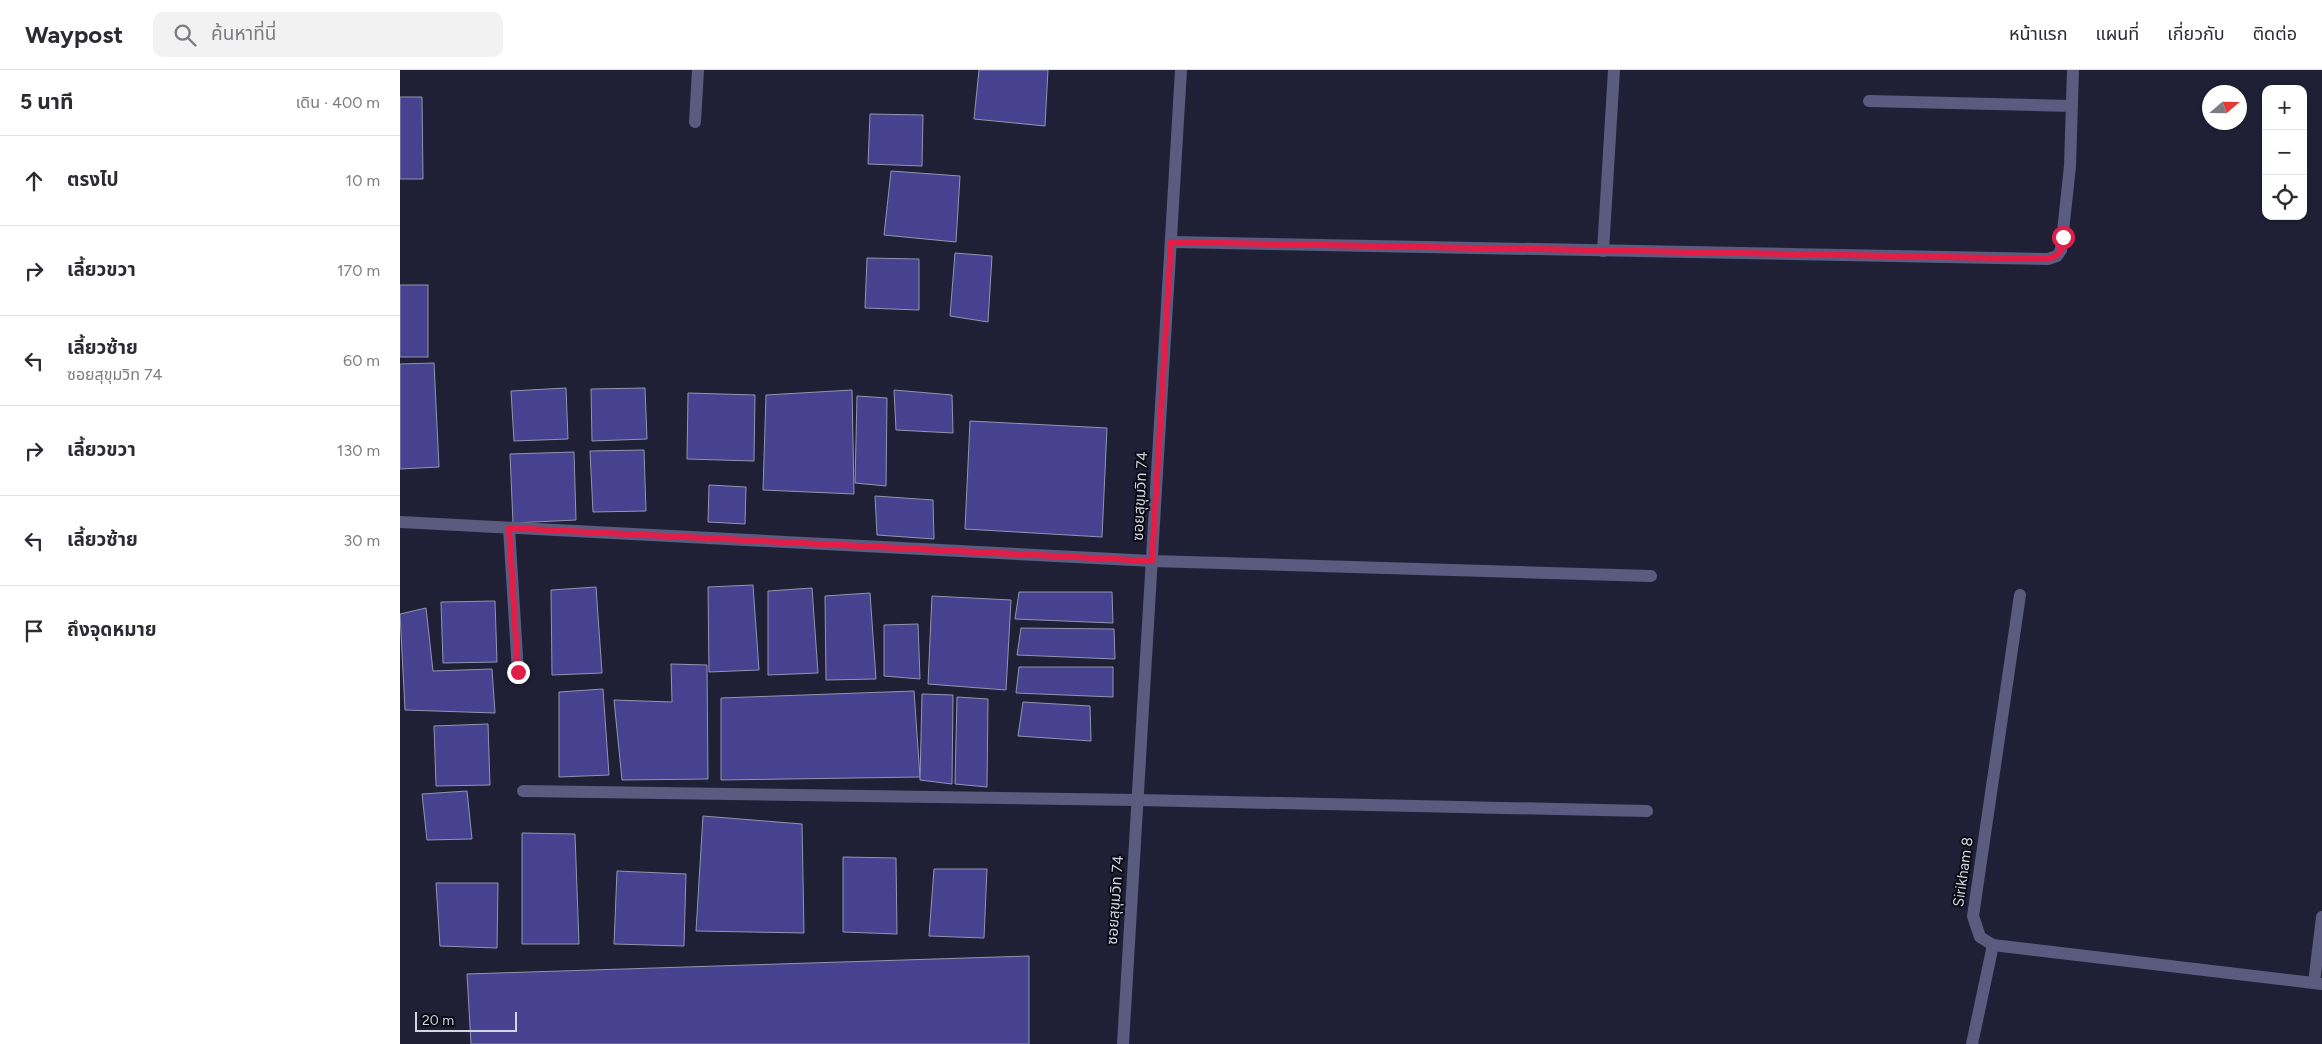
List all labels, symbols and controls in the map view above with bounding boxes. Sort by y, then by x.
search box [153,12,503,57]
text: Waypost [25,20,123,49]
icon: search [171,21,199,49]
text: ค้นหาที่นี่ [211,22,277,45]
text: หน้าแรก [2009,23,2067,45]
text: แผนที่ [2095,23,2139,45]
text: เกี่ยวกับ [2167,23,2225,45]
text: ติดต่อ [2253,23,2297,45]
north arrow [2202,85,2247,130]
map controls [2262,85,2307,220]
button: + [2262,85,2307,130]
text: 5 นาที [20,89,73,114]
text: เดิน · 400 m [296,93,380,112]
button: − [2262,130,2307,175]
icon: ahead [20,167,48,195]
text: ตรงไป [67,168,119,191]
text: 10 m [346,171,380,190]
button: locate [2262,175,2307,220]
route start [2052,226,2075,249]
icon: right [20,257,48,285]
text: เลี้ยวขวา [67,258,136,281]
text: 170 m [337,261,380,280]
text: เลี้ยวซ้าย [67,336,138,359]
icon: left [20,347,48,375]
text: 60 m [343,351,380,370]
text: ซอยสุขุมวิท 74 [67,365,162,384]
icon: right [20,437,48,465]
text: เลี้ยวขวา [67,438,136,461]
text: 130 m [337,441,380,460]
street label: ซอยสุขุมวิท 74 [1129,451,1151,541]
icon: left [20,527,48,555]
text: เลี้ยวซ้าย [67,528,138,551]
text: 30 m [343,531,380,550]
icon: arrive [20,617,48,645]
text: ถึงจุดหมาย [67,618,157,641]
route end [507,661,530,684]
street label: Sirikham 8 [1949,836,1977,908]
street label: ซอยสุขุมวิท 74 [1103,855,1127,945]
scale bar [415,1009,518,1032]
text: 20 m [422,1012,454,1029]

